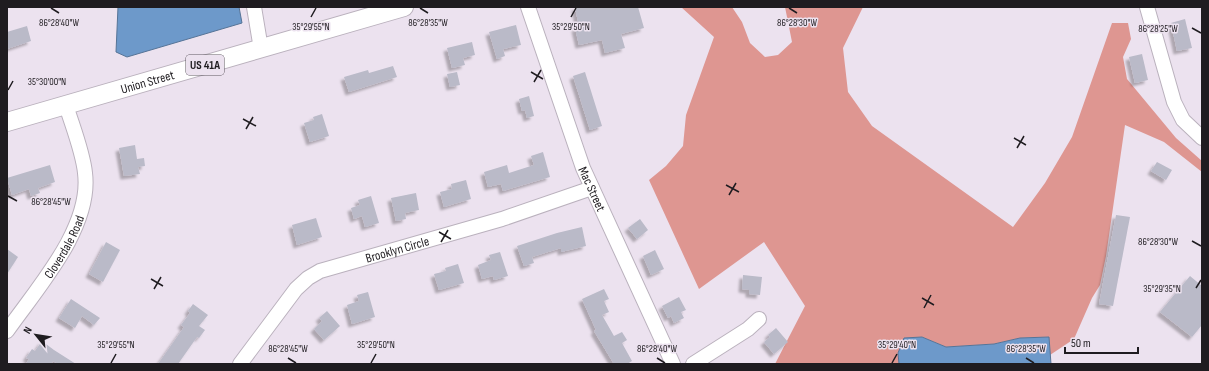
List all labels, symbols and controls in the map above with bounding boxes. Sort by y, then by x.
text: 86°28'40"W [39,17,79,29]
text: 86°28'35"W [408,17,448,29]
text: 86°28'30"W [777,17,817,29]
text: 35°29'55"N [292,21,330,33]
text: 35°29'50"N [552,21,590,33]
text: 86°28'25"W [1138,23,1178,35]
road number: US 41A [186,55,224,75]
street label: Union Street [119,67,176,98]
text: 35°30'00"N [28,76,66,88]
street label: Mac Street [574,164,609,214]
text: 86°28'45"W [31,196,71,208]
street label: Cloverdale Road [41,213,88,282]
street label: Brooklyn Circle [364,233,431,267]
text: 86°28'30"W [1138,236,1178,248]
text: 35°29'35"N [1143,283,1181,295]
north arrow [16,315,56,355]
text: N [21,324,35,336]
scale bar [1065,329,1138,355]
text: 50 m [1071,336,1091,351]
text: 35°29'55"N [97,339,135,351]
text: 35°29'50"N [357,339,395,351]
text: 35°29'40"N [878,339,916,351]
text: 86°28'45"W [268,343,308,355]
text: 86°28'40"W [637,343,677,355]
text: 86°28'35"W [1006,343,1046,355]

